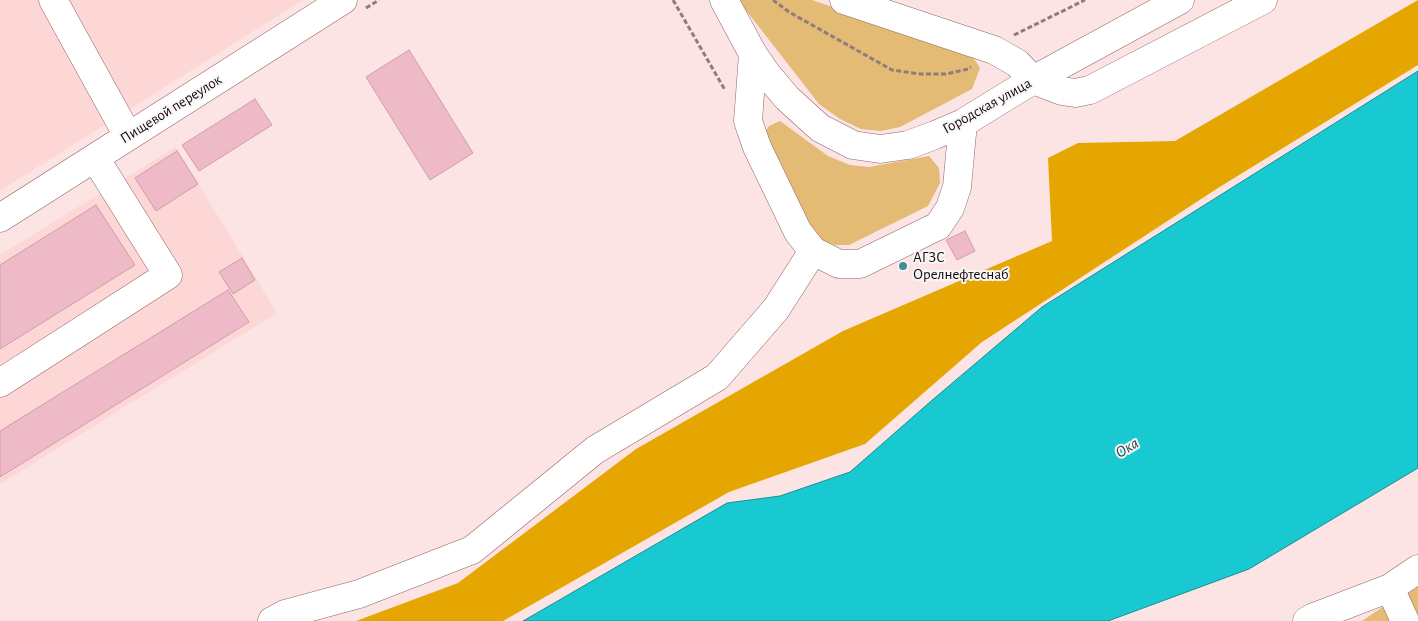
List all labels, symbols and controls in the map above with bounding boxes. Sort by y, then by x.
street label: Пищевой переулок [117,71,225,147]
street label: Городская улица [939,74,1035,138]
place label: АГЗС Орелнефтеснаб [913,248,1009,283]
marker: АГЗС Орелнефтеснаб [897,260,909,272]
water label: Ока [1112,434,1142,462]

